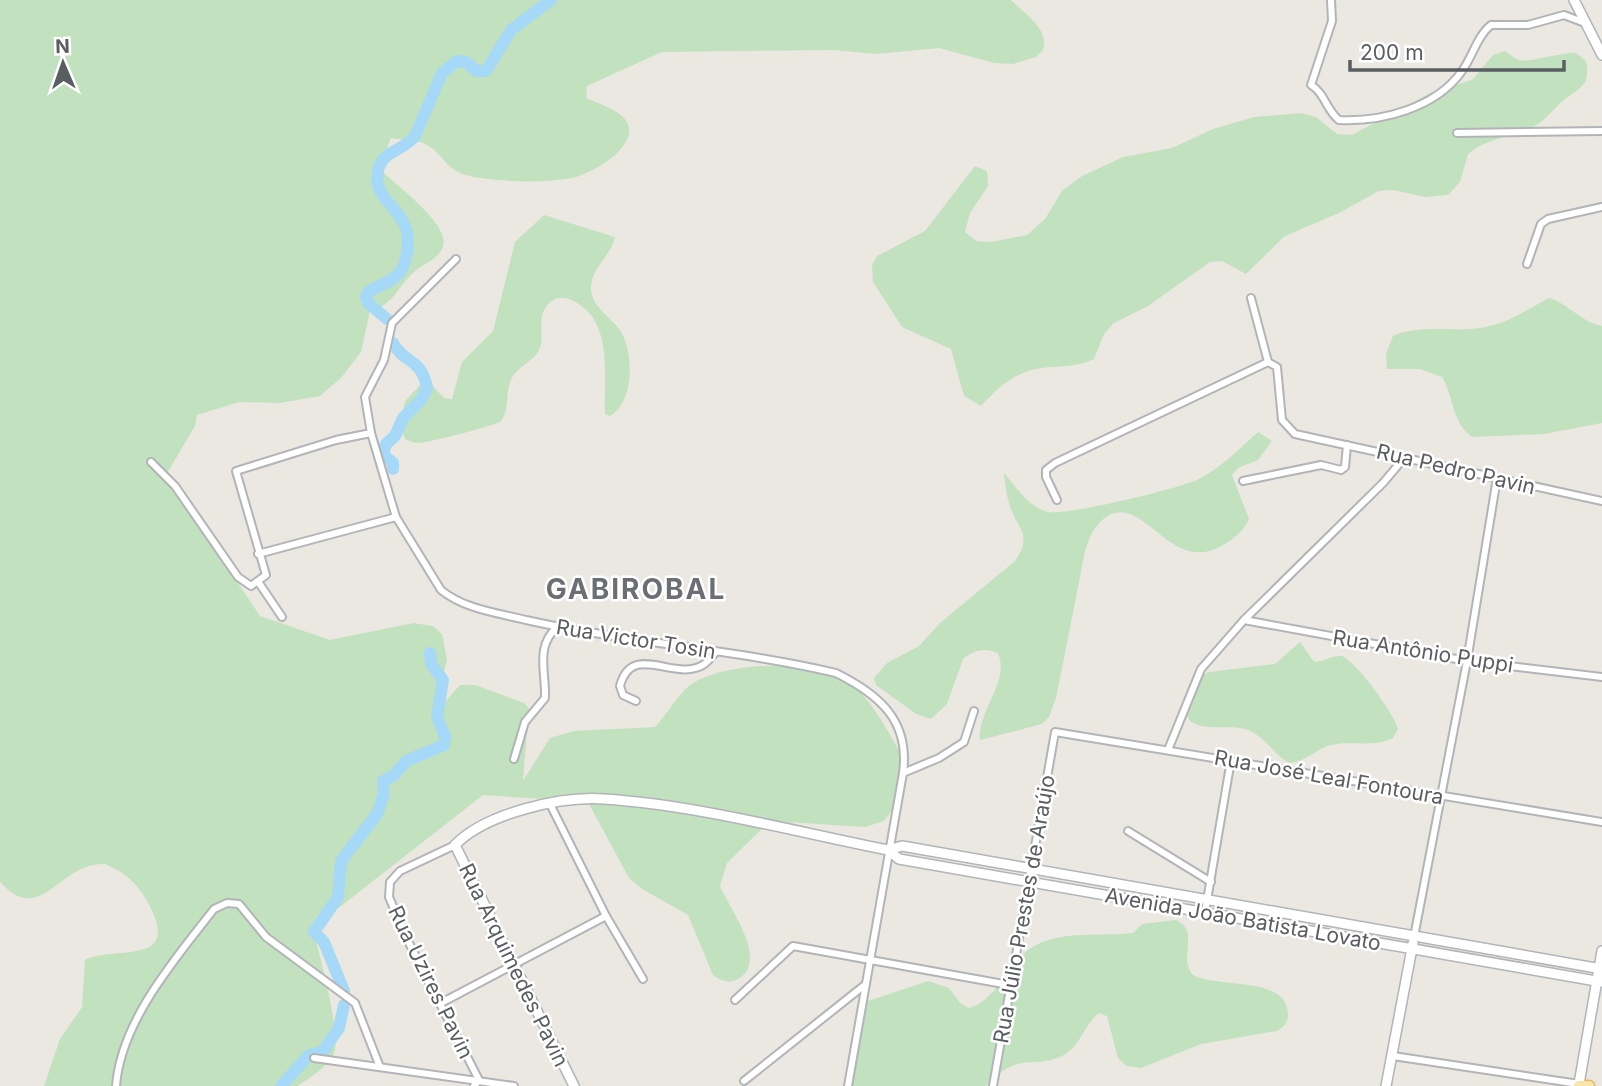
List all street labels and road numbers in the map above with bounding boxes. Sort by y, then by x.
street label: Rua Pedro Pavin [1374,439,1538,499]
street label: Rua Victor Tosin [554,614,718,664]
street label: Rua Antônio Puppi [1331,624,1515,678]
street label: Rua José Leal Fontoura [1212,745,1446,809]
street label: Rua Júlio Prestes de Araújo [988,773,1060,1045]
street label: Rua Arquimedes Pavin [454,859,574,1071]
street label: Avenida João Batista Lovato [1103,882,1383,956]
street label: Rua Uzires Pavin [383,901,479,1063]

